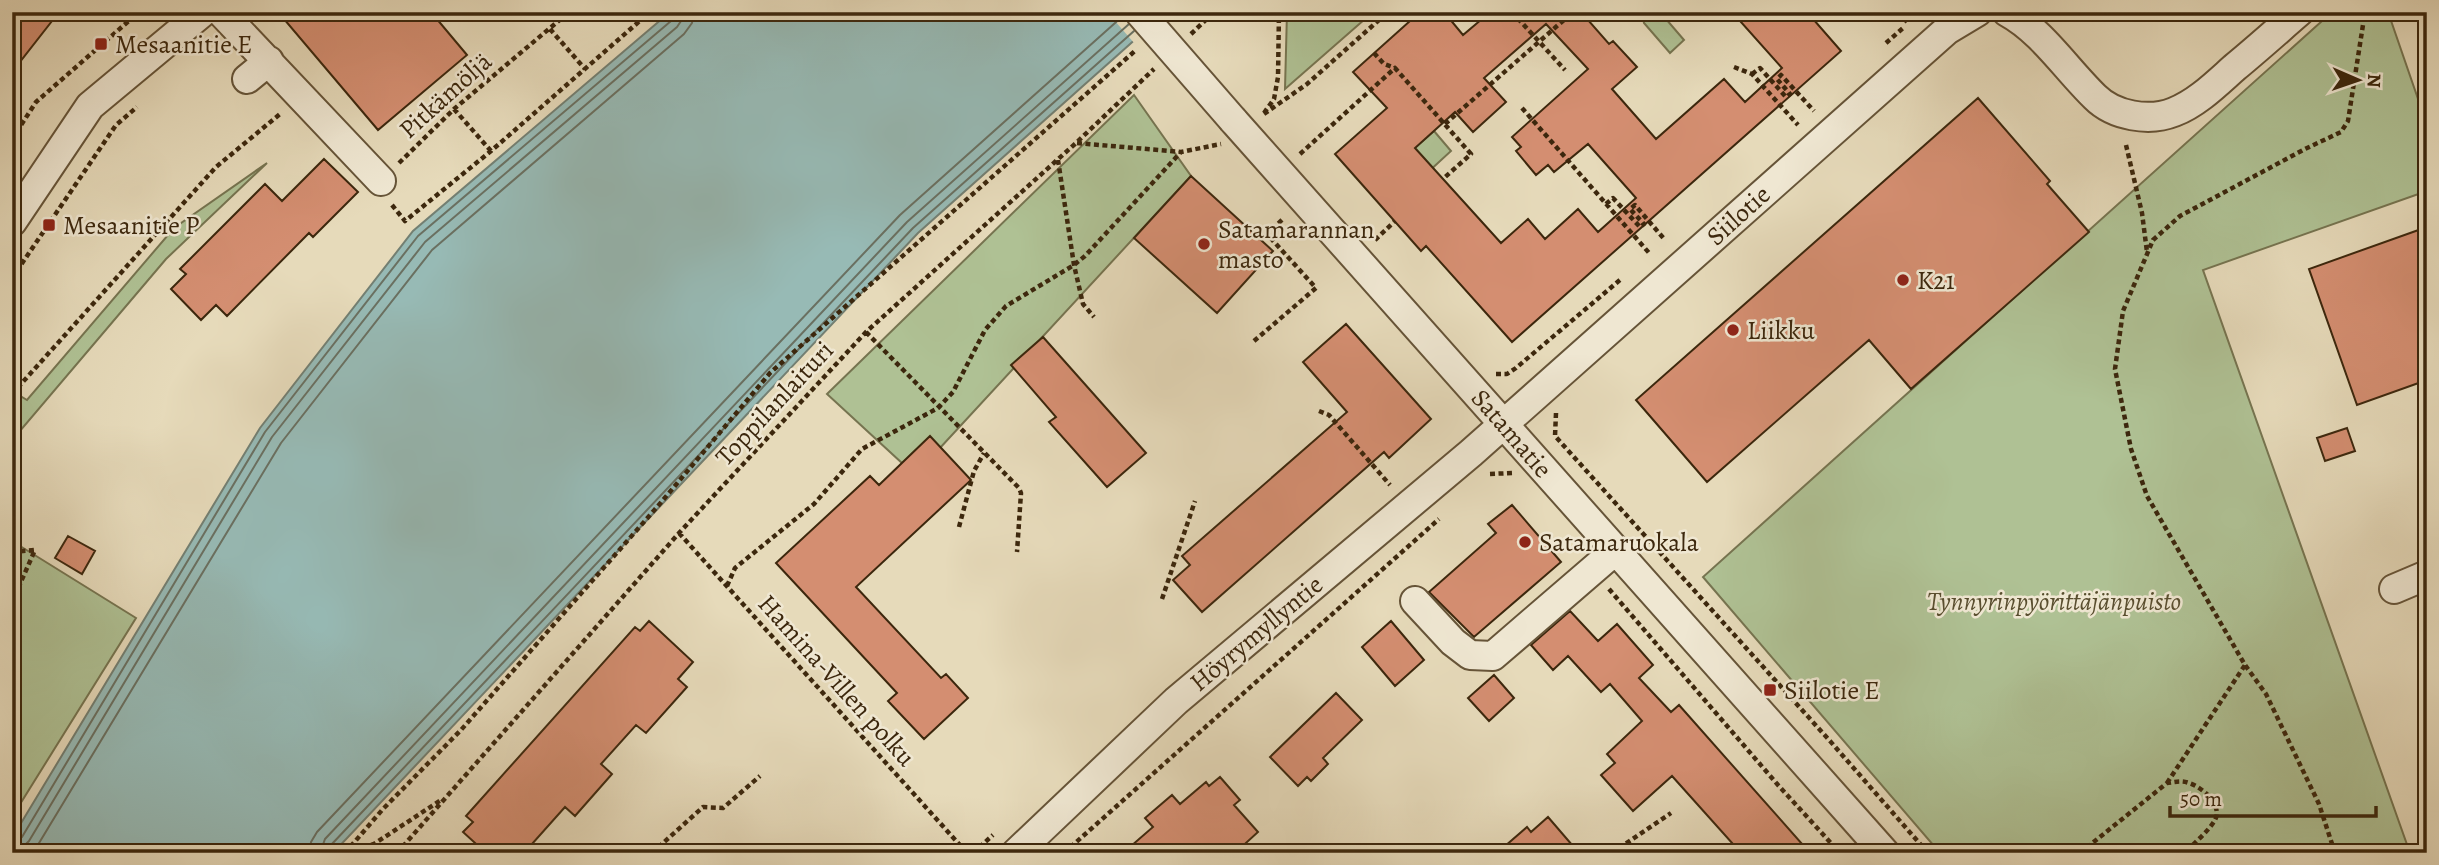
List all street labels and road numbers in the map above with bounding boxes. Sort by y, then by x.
street label: Pitkämöljä [391,44,499,147]
street label: Siilotie [1699,177,1778,253]
street label: Toppilanlaituri [707,333,841,473]
street label: Satamatie [1463,381,1560,485]
street label: Höyrymyllyntie [1182,567,1330,699]
street label: Hamina-Villen polku [750,587,924,775]

